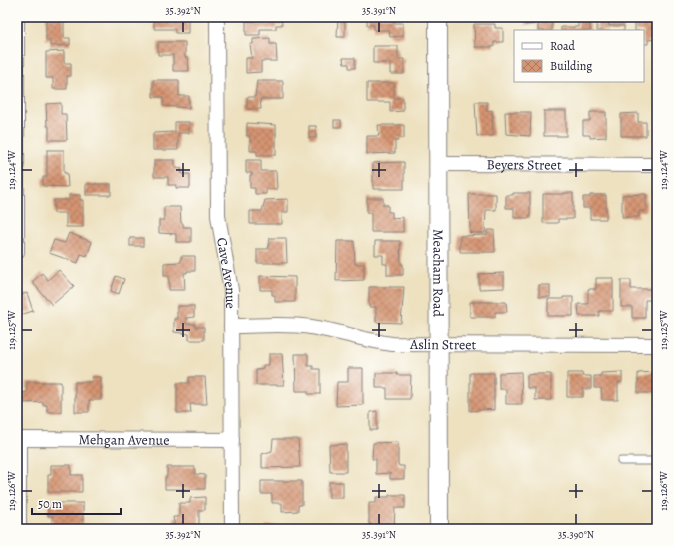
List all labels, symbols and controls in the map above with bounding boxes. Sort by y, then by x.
text: 35.392°N [165,4,201,17]
text: 35.391°N [362,4,396,17]
legend [514,30,644,82]
text: Road [550,38,576,54]
text: Building [550,58,592,74]
text: 119.124°W [5,150,18,190]
text: 119.124°W [657,150,670,190]
street label: Beyers Street [486,155,562,175]
street label: Meacham Road [428,229,448,317]
street label: Cave Avenue [212,236,240,309]
text: 119.125°W [5,310,18,350]
text: 119.125°W [657,310,670,350]
street label: Aslin Street [409,335,477,354]
street label: Mehgan Avenue [78,430,170,450]
text: 119.126°W [5,471,18,511]
text: 119.126°W [657,471,670,511]
scale bar [32,490,121,516]
text: 50 m [38,496,62,512]
text: 35.392°N [165,528,201,541]
text: 35.391°N [362,528,396,541]
text: 35.390°N [558,528,594,541]

